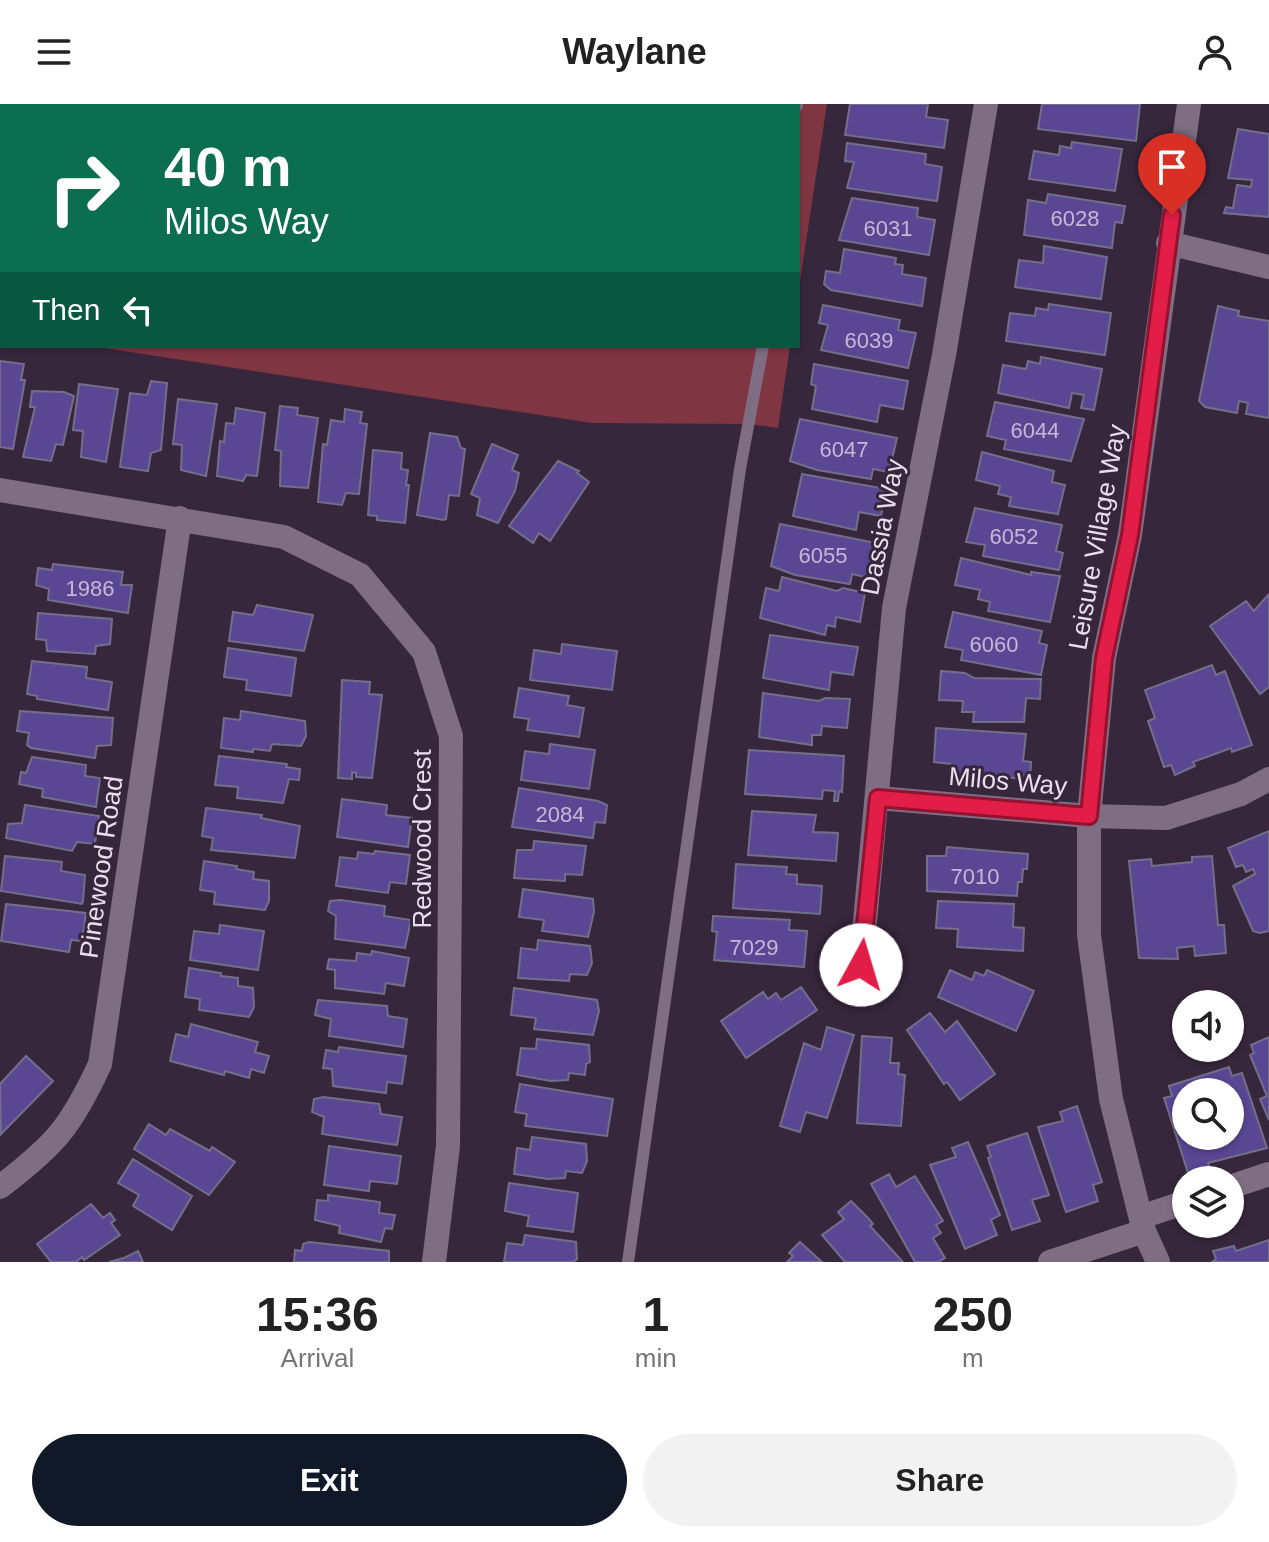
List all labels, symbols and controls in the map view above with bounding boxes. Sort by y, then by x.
icon: menu [32,30,76,74]
icon: person [1193,30,1237,74]
text: Waylane [562,31,707,72]
pin [1138,133,1206,215]
text: 40 m [164,135,292,198]
icon: right [32,136,136,240]
icon: arrive [1150,145,1194,189]
text: Milos Way [164,201,329,242]
house number: 6028 [1051,206,1099,231]
house number: 6031 [864,216,912,241]
icon: left [116,288,160,332]
text: Then [32,293,100,326]
house number: 6039 [845,328,893,353]
house number: 6044 [1011,418,1059,443]
street label: Leisure Village Way [1062,422,1132,652]
house number: 6047 [820,437,868,462]
street label: Dassia Way [854,457,910,597]
house number: 6052 [990,524,1038,549]
house number: 6055 [799,543,847,568]
house number: 1986 [66,576,114,601]
house number: 6060 [970,632,1018,657]
street label: Redwood Crest [407,749,437,929]
street label: Milos Way [947,761,1069,801]
street label: Pinewood Road [73,774,129,960]
house number: 2084 [536,802,584,827]
house number: 7010 [951,864,999,889]
position arrow [819,923,903,1007]
house number: 7029 [730,935,778,960]
map controls [1172,990,1244,1238]
button: sound [1172,990,1244,1062]
button: search [1172,1078,1244,1150]
button: layers [1172,1166,1244,1238]
text: 15:36 [256,1288,379,1341]
text: 1 [642,1288,669,1341]
text: 250 [933,1288,1013,1341]
text: Arrival [281,1343,354,1373]
text: min [635,1343,677,1373]
text: m [962,1343,984,1373]
button: Exit [32,1434,627,1526]
button: Share [643,1434,1237,1526]

